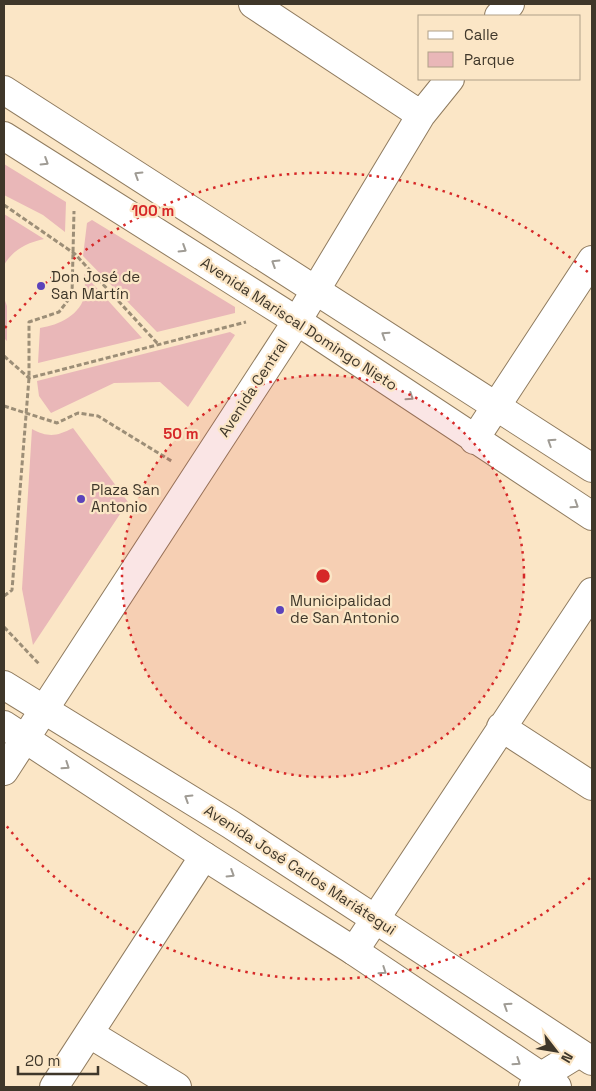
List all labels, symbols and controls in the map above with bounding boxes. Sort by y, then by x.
legend [418,15,581,80]
text: Calle [464,25,499,44]
text: Parque [464,50,515,69]
one-way arrow [40,156,49,166]
one-way arrow [135,172,144,182]
text: 100 m [132,201,174,220]
one-way arrow [177,242,186,252]
street label: Avenida Mariscal Domingo Nieto [197,253,401,394]
one-way arrow [272,259,281,269]
place label: Don José de San Martín [51,267,140,303]
marker: Don José de San Martín [35,280,47,292]
one-way arrow [381,332,390,342]
street label: Avenida Central [214,335,291,440]
one-way arrow [405,391,414,400]
text: 50 m [163,424,199,443]
one-way arrow [548,438,557,448]
place label: Plaza San Antonio [91,480,160,516]
marker: Plaza San Antonio [75,493,87,505]
one-way arrow [570,499,579,509]
centre of rings [314,567,332,585]
place label: Municipalidad de San Antonio [290,591,400,627]
marker: Municipalidad de San Antonio [274,604,286,616]
one-way arrow [61,759,70,769]
one-way arrow [184,795,193,805]
street label: Avenida José Carlos Mariátegui [201,800,400,939]
one-way arrow [226,867,235,877]
one-way arrow [378,964,387,974]
one-way arrow [504,1002,513,1012]
north arrow [531,1026,581,1076]
scale bar [18,1044,98,1076]
text: N [557,1049,577,1066]
text: 20 m [25,1051,60,1070]
one-way arrow [512,1055,521,1065]

